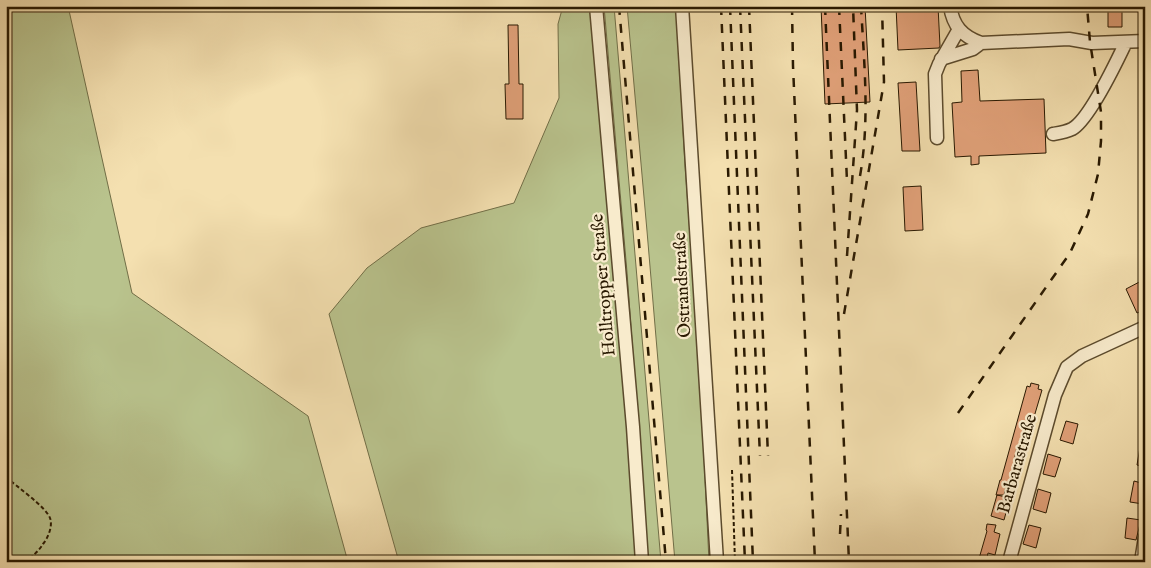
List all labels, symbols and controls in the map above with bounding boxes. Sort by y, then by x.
street label: Holltropper Straße [586,213,622,357]
street label: Ostrandstraße [669,232,697,338]
street label: Barbarastraße [993,412,1043,516]

